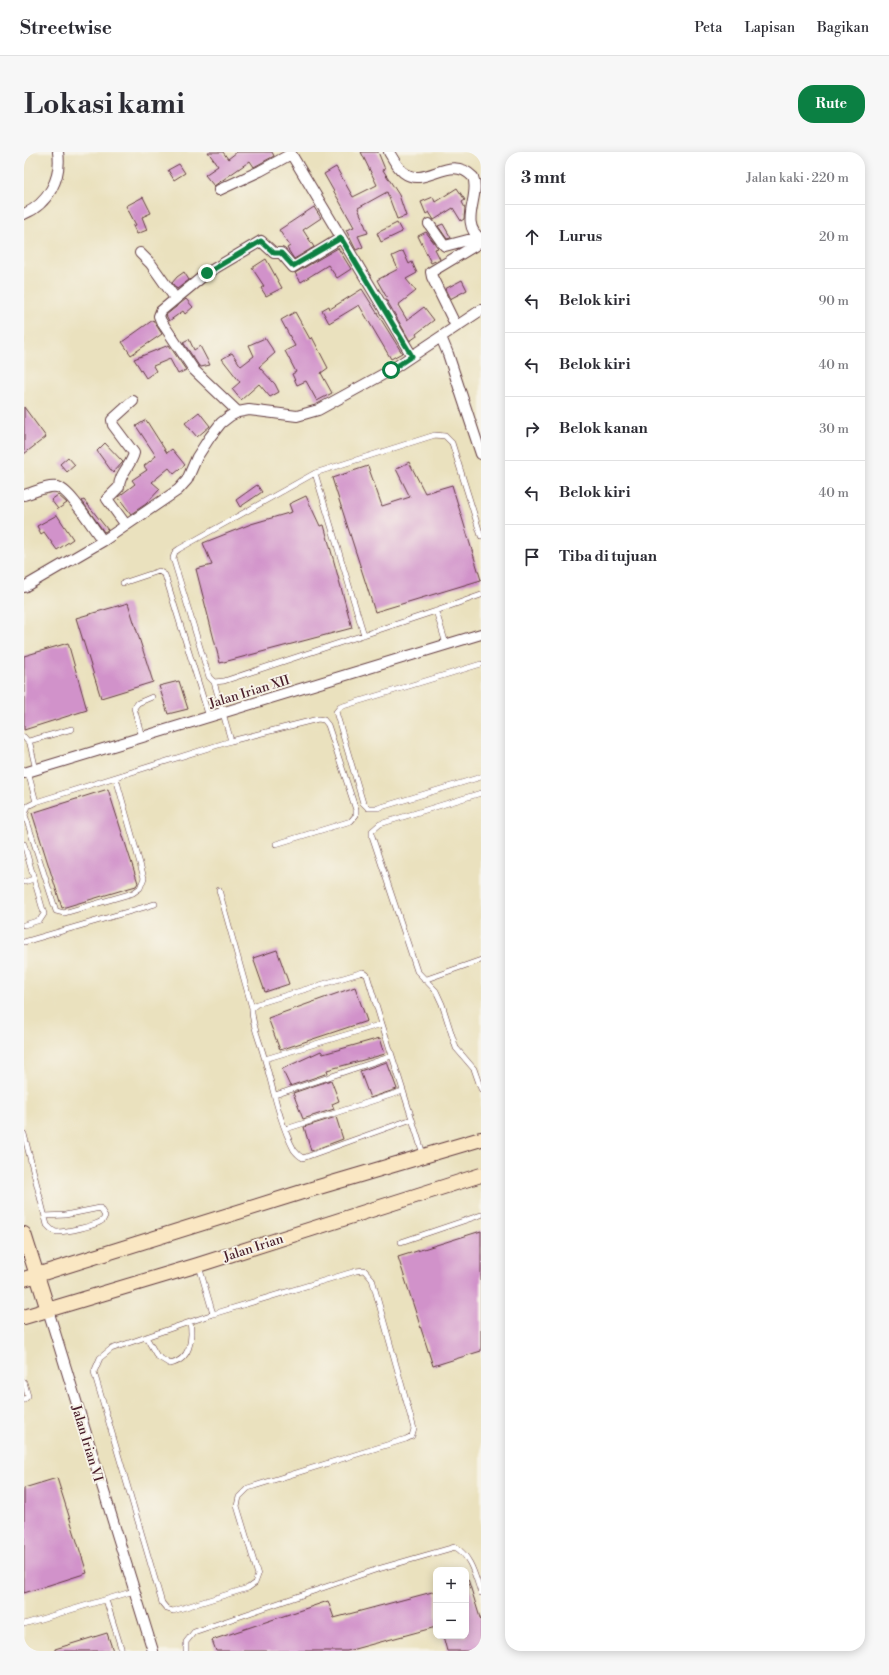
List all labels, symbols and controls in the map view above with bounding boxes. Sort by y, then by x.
text: Streetwise [20,16,112,40]
text: Peta [694,19,722,37]
text: Lapisan [744,19,795,37]
text: Bagikan [817,19,869,37]
button: Rute [798,85,865,123]
text: Lokasi kami [24,87,185,122]
text: 3 mnt [521,167,566,189]
text: Jalan kaki · 220 m [746,170,849,186]
icon: ahead [521,226,543,248]
text: Lurus [559,227,602,246]
text: 20 m [819,229,849,245]
route end [198,264,216,282]
icon: left [521,290,543,312]
text: Belok kiri [559,291,630,310]
text: 90 m [818,293,849,309]
icon: left [521,354,543,376]
text: Belok kiri [559,355,630,374]
text: 40 m [819,357,849,373]
route start [382,361,400,379]
icon: right [521,418,543,440]
text: Belok kanan [559,419,648,438]
text: 30 m [819,421,849,437]
icon: left [521,482,543,504]
text: Belok kiri [559,483,630,502]
text: 40 m [819,485,849,501]
icon: arrive [521,546,543,568]
text: Tiba di tujuan [559,547,657,566]
street label: Jalan Irian XII [206,672,292,712]
street label: Jalan Irian [220,1231,286,1266]
street label: Jalan Irian VI [68,1402,106,1484]
map controls [433,1567,469,1639]
button: + [433,1567,469,1603]
button: − [433,1603,469,1639]

